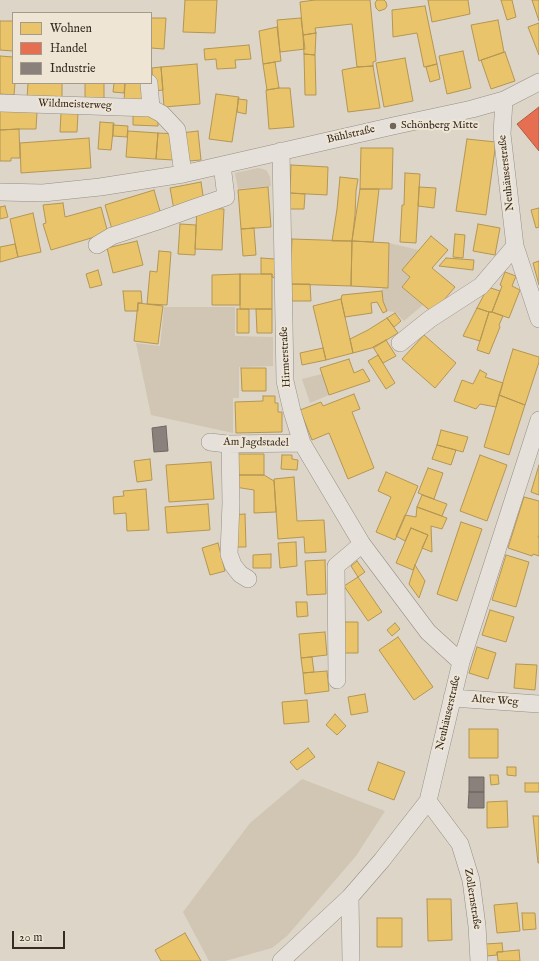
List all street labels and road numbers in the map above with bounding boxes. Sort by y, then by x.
street label: Wildmeisterweg [38,97,112,113]
street label: Bühlstraße [326,123,376,147]
street label: Neuhäuserstraße [496,134,518,212]
street label: Hirmerstraße [278,326,294,388]
street label: Am Jagdstadel [223,436,289,450]
street label: Neuhäuserstraße [434,674,464,752]
street label: Alter Weg [471,693,519,709]
street label: Zollernstraße [461,868,483,930]

